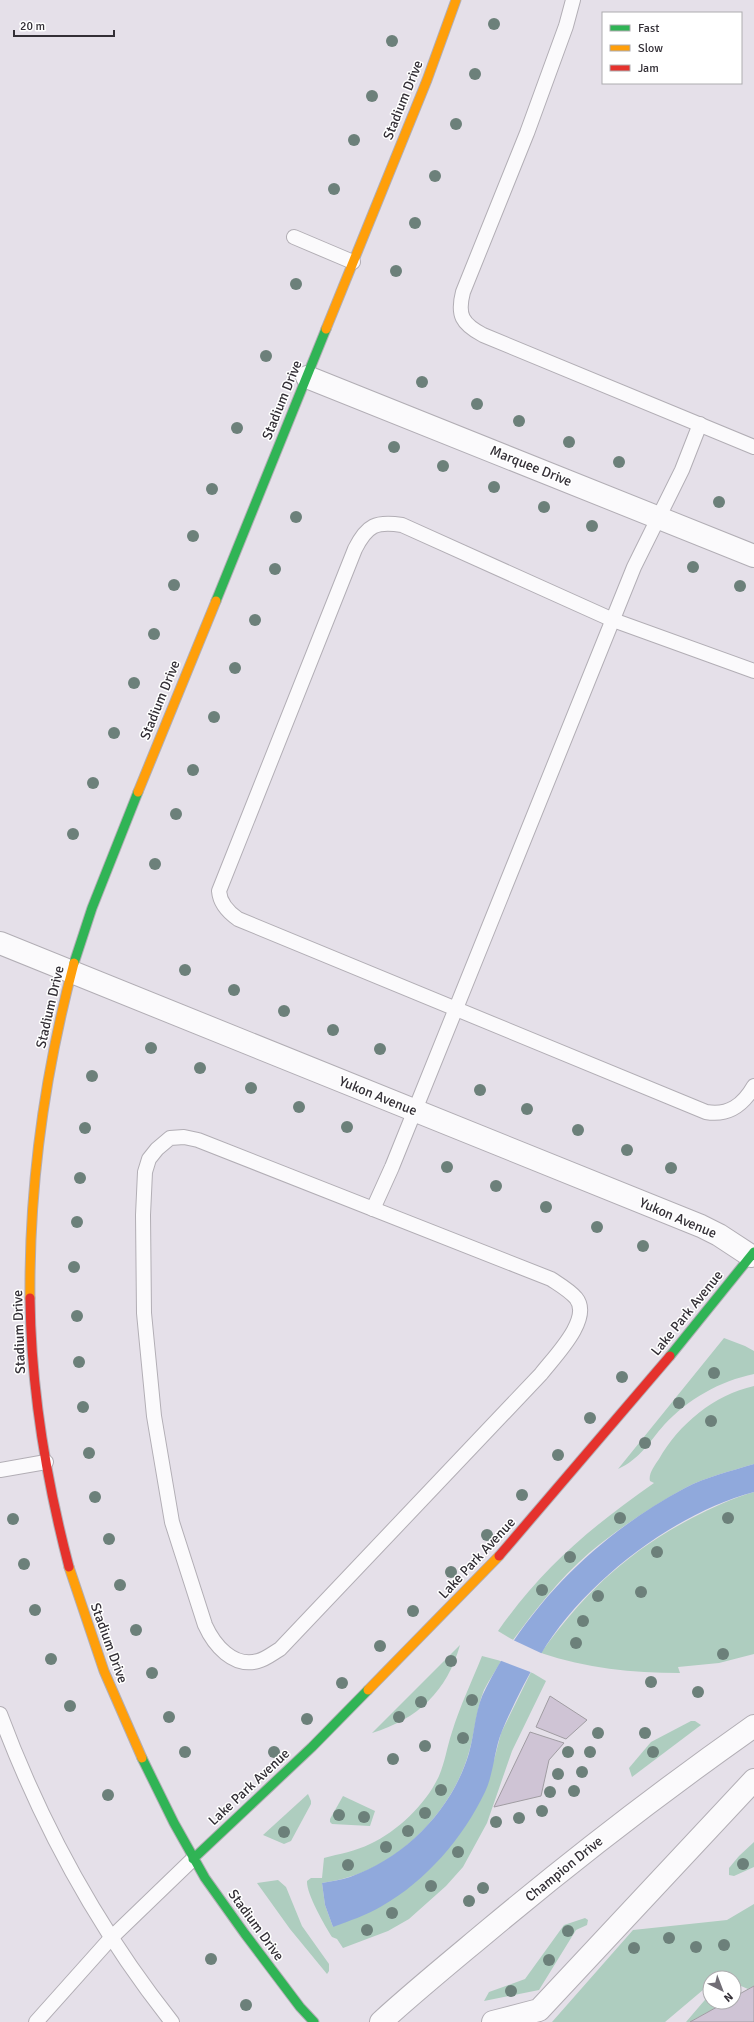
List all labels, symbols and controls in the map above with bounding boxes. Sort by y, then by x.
scale bar [14,12,114,38]
legend [602,12,742,84]
text: 20 m [20,19,45,34]
text: Fast [638,21,659,36]
text: Slow [638,41,663,56]
street label: Stadium Drive [379,58,427,142]
text: Jam [638,61,659,76]
street label: Stadium Drive [258,358,306,442]
street label: Marquee Drive [488,442,574,490]
street label: Stadium Drive [136,658,184,742]
street label: Stadium Drive [32,964,68,1050]
street label: Yukon Avenue [336,1073,420,1119]
street label: Yukon Avenue [637,1194,719,1242]
street label: Lake Park Avenue [647,1267,727,1359]
street label: Stadium Drive [9,1290,29,1374]
street label: Lake Park Avenue [435,1514,519,1602]
street label: Stadium Drive [87,1601,131,1685]
street label: Lake Park Avenue [205,1745,293,1829]
street label: Champion Drive [522,1833,606,1905]
street label: Stadium Drive [224,1886,288,1964]
north arrow [702,1970,742,2010]
text: N [721,1990,736,2004]

